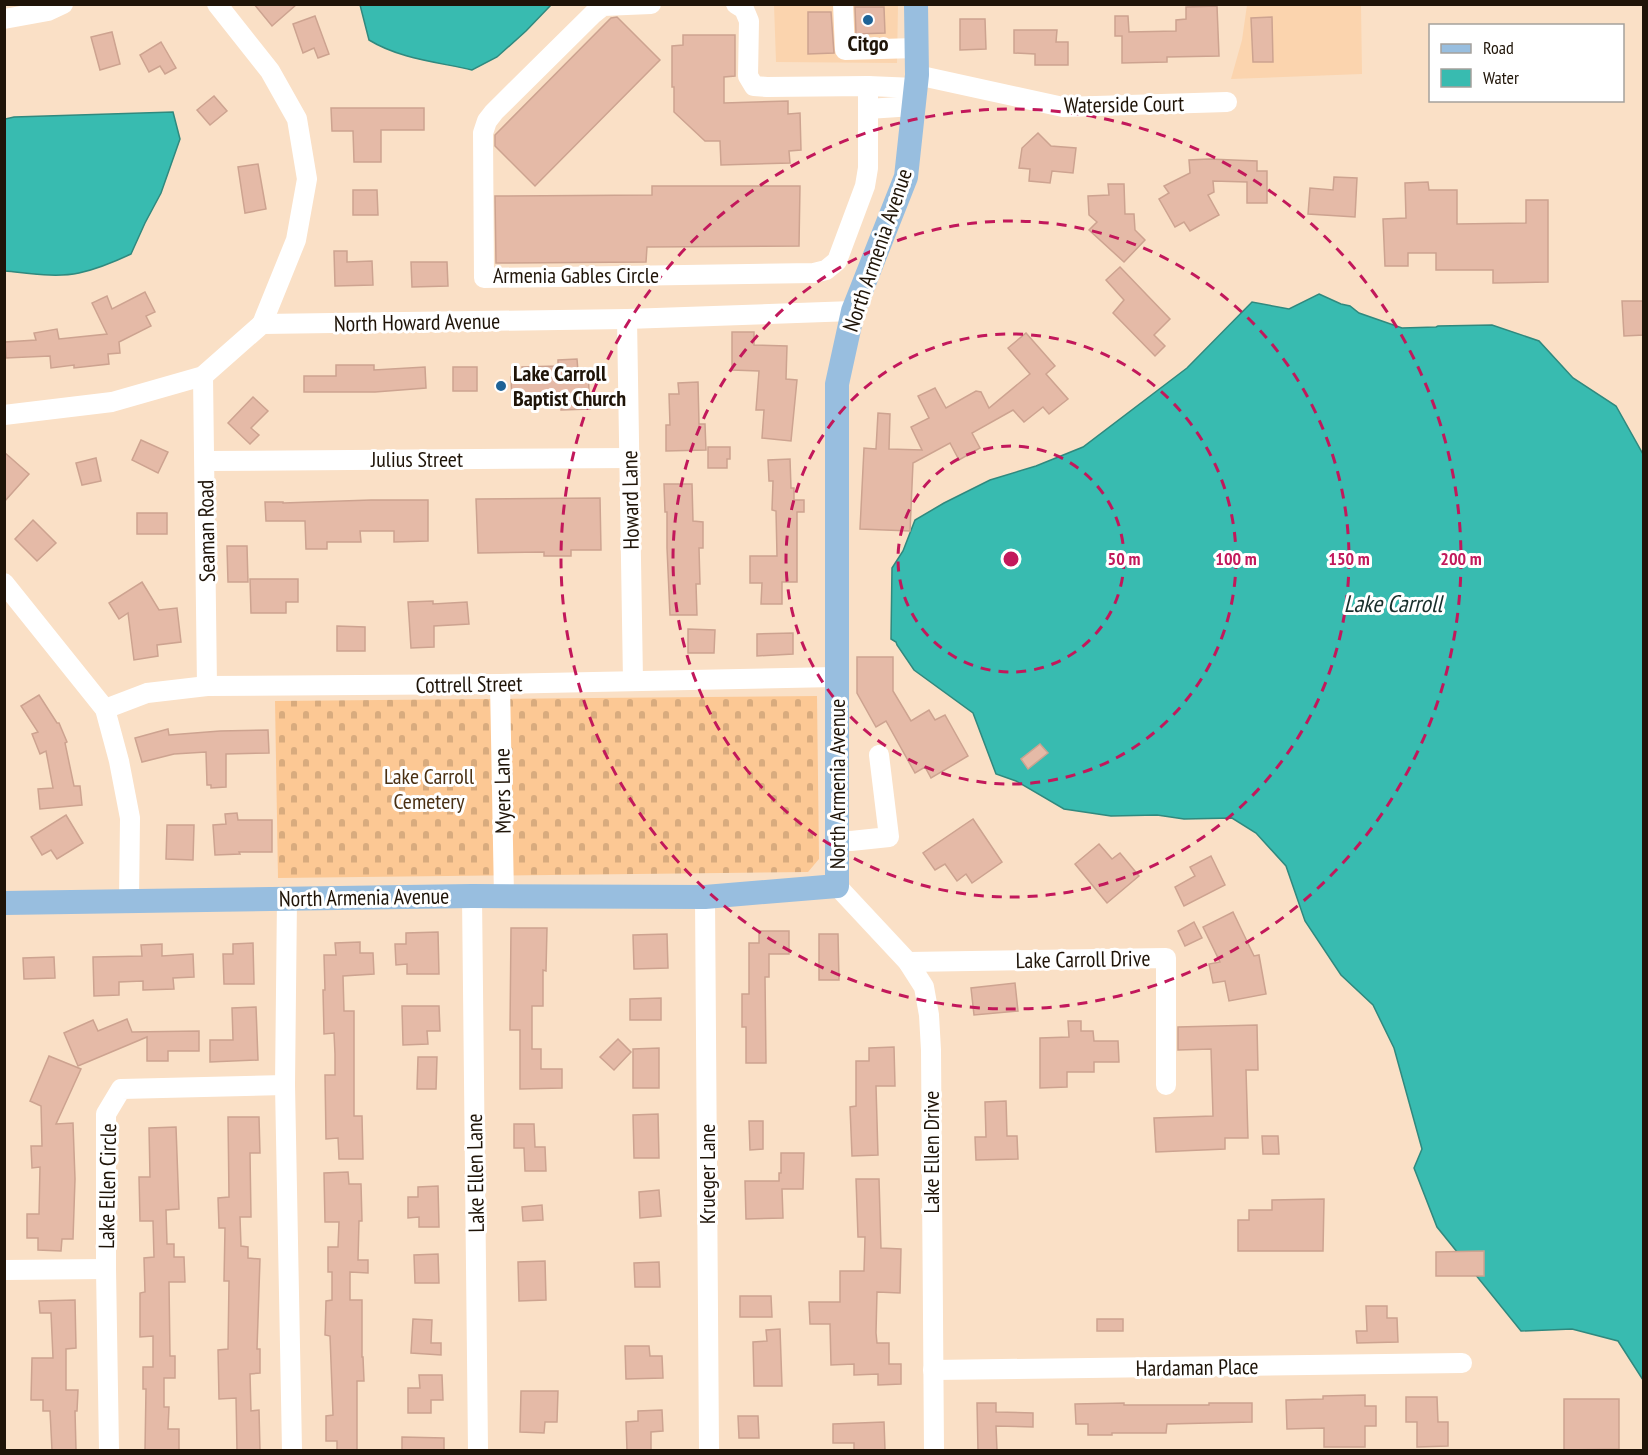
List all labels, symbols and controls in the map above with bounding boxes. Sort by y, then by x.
marker: Citgo [861,13,875,27]
legend [1429,24,1624,102]
place label: Citgo [848,29,889,57]
text: Road [1483,36,1514,59]
text: Water [1483,66,1519,89]
street label: Waterside Court [1064,89,1184,119]
street label: North Armenia Avenue [836,165,918,335]
street label: Armenia Gables Circle [493,261,659,289]
street label: North Howard Avenue [334,307,500,337]
place label: Lake Carroll Baptist Church [513,359,626,412]
marker: Lake Carroll Baptist Church [494,379,508,393]
street label: Julius Street [370,445,463,473]
street label: Howard Lane [615,450,645,550]
street label: Seaman Road [191,480,221,582]
text: 50 m [1108,547,1140,570]
text: 100 m [1215,547,1257,570]
text: 150 m [1328,547,1370,570]
text: 200 m [1440,547,1482,570]
centre of rings [1001,549,1021,569]
water label: Lake Carroll [1344,588,1445,619]
street label: Cottrell Street [415,669,523,699]
street label: North Armenia Avenue [823,699,851,869]
street label: Myers Lane [487,748,517,834]
park label: Lake Carroll Cemetery [384,762,475,815]
street label: North Armenia Avenue [279,882,449,912]
street label: Lake Carroll Drive [1015,944,1151,974]
street label: Lake Ellen Drive [917,1091,945,1213]
street label: Lake Ellen Lane [460,1113,490,1233]
street label: Lake Ellen Circle [92,1123,122,1249]
street label: Krueger Lane [693,1124,721,1224]
street label: Hardaman Place [1135,1352,1259,1382]

